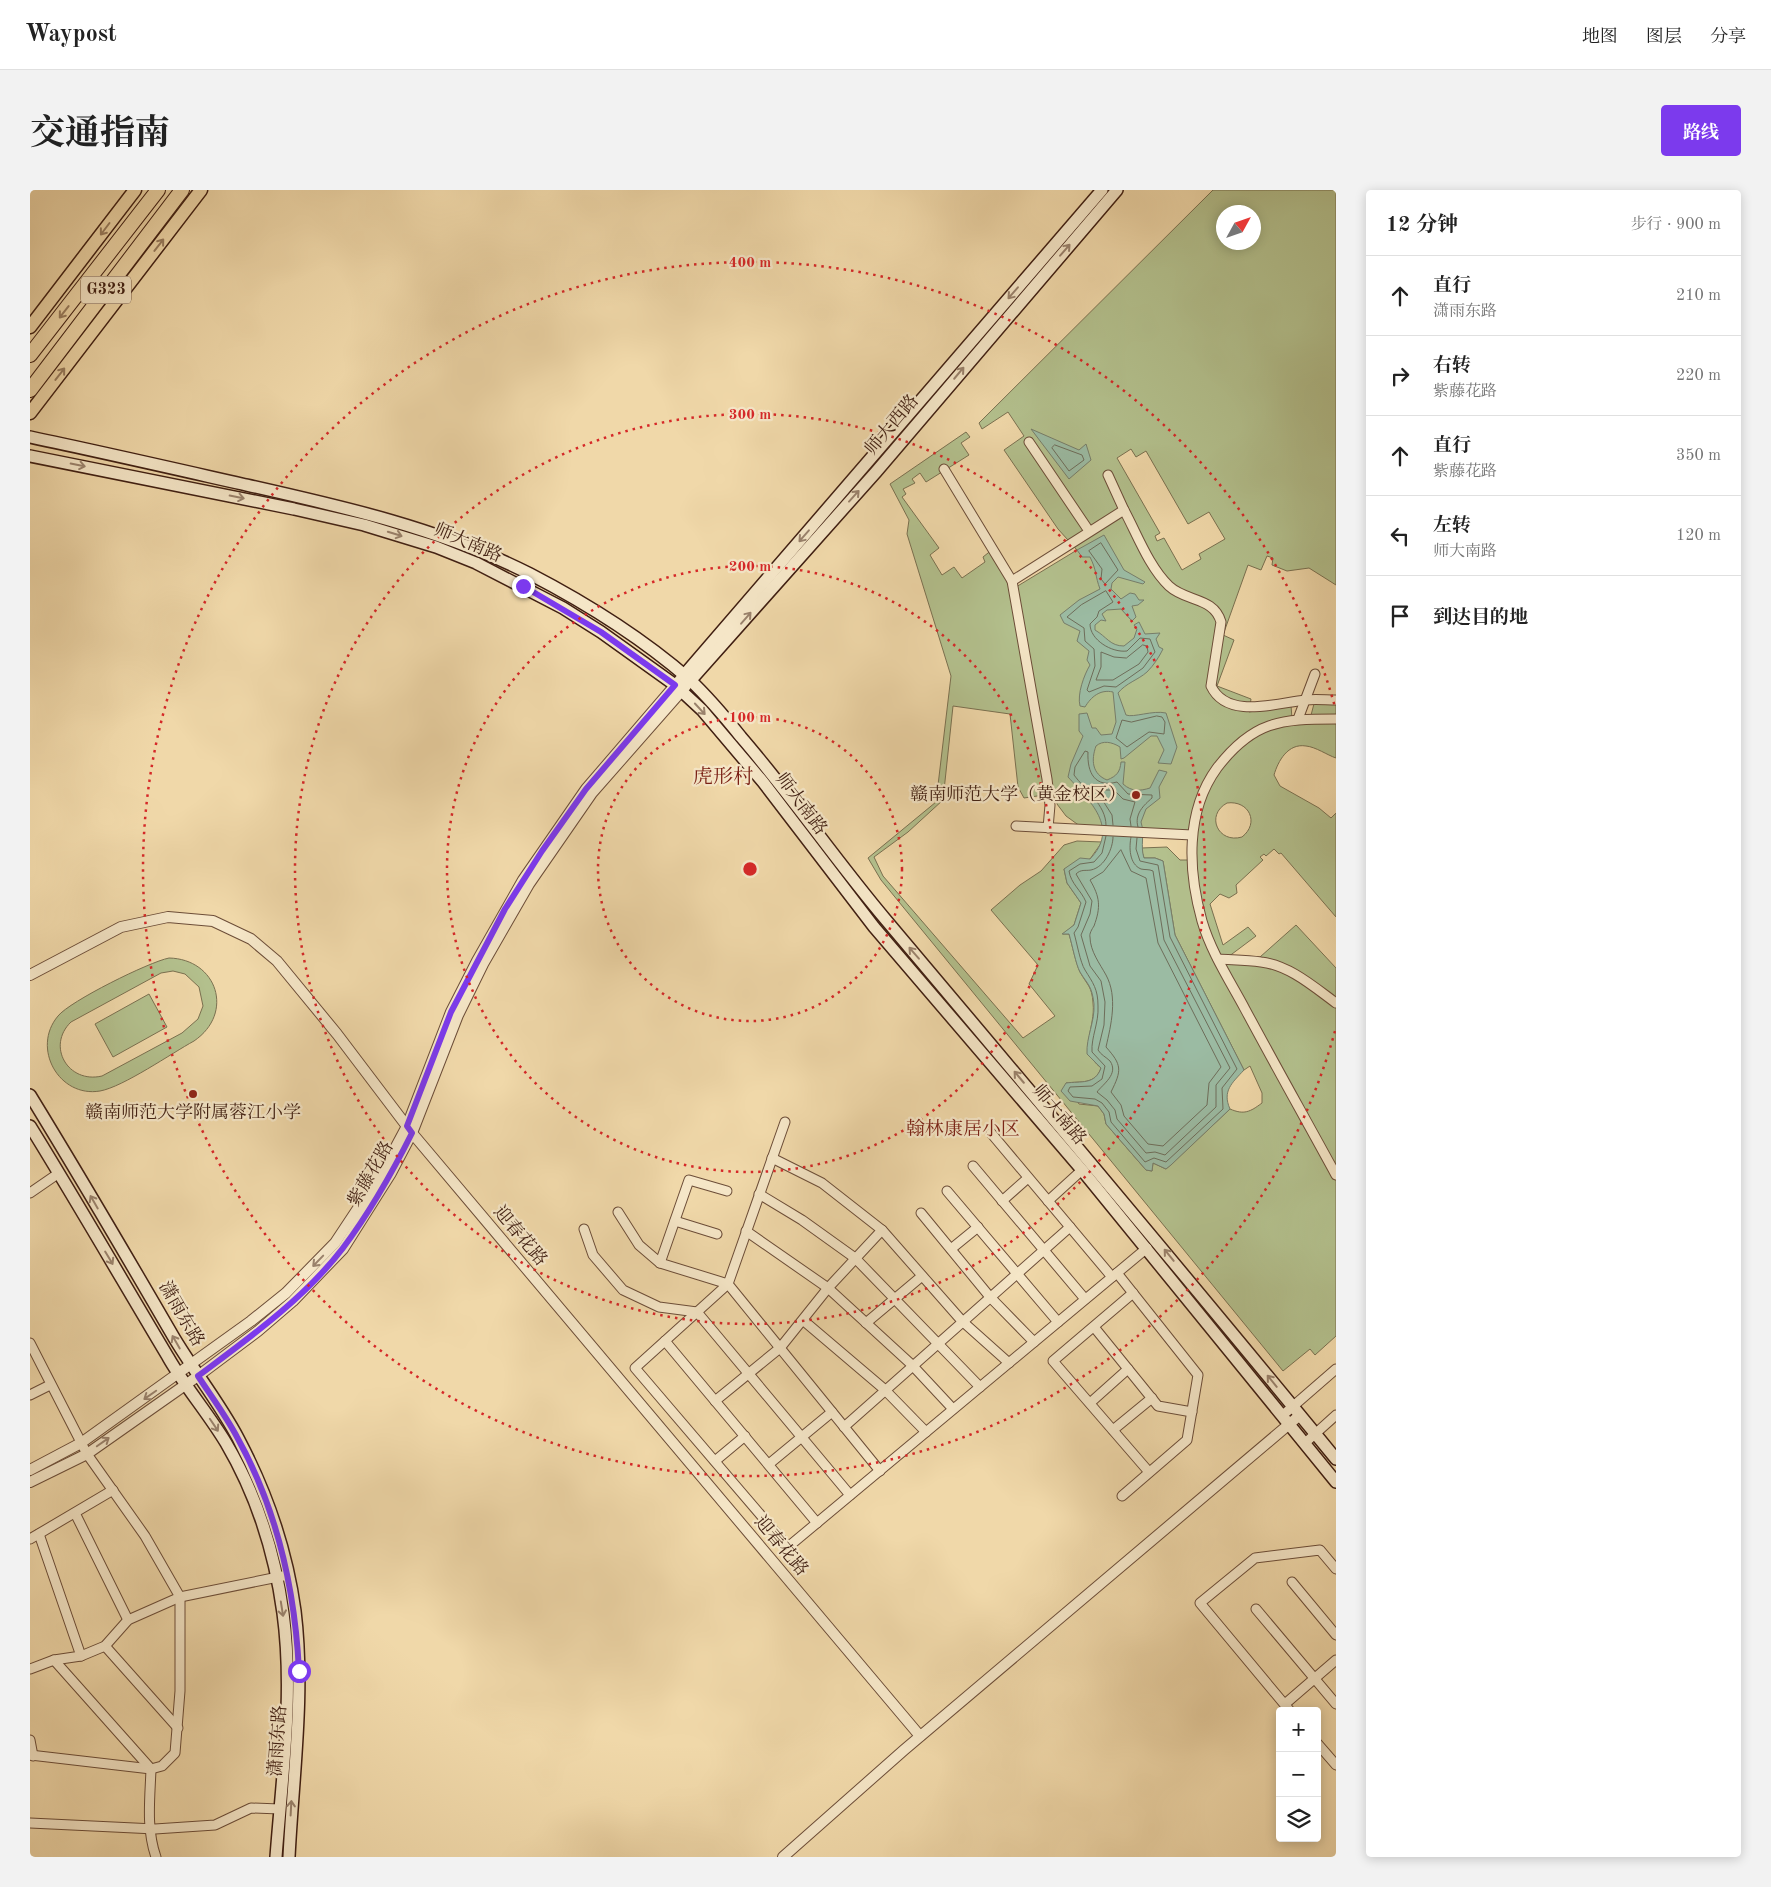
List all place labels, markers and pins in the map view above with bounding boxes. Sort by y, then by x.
place label: 赣南师范大学（黄金校区） [910,784,1126,804]
marker: 赣南师范大学（黄金校区） [1130,789,1142,801]
centre of rings [741,860,759,878]
marker: 赣南师范大学附属蓉江小学 [187,1088,199,1100]
place label: 赣南师范大学附属蓉江小学 [85,1102,301,1122]

